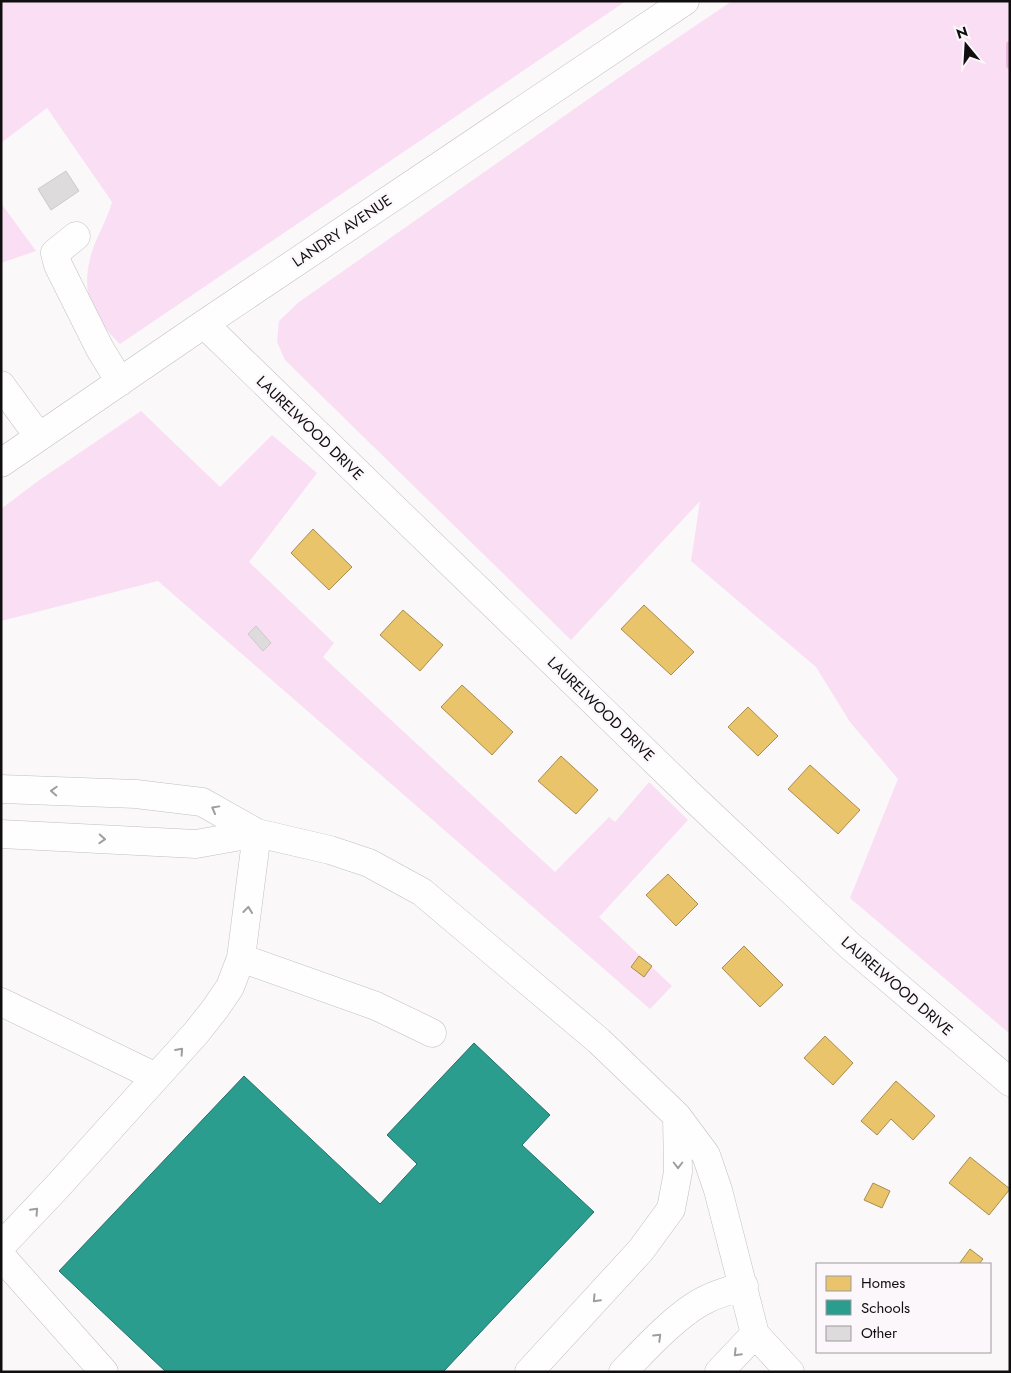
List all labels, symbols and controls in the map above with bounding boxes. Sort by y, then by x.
north arrow [941,20,991,70]
text: N [954,21,970,44]
street label: LANDRY AVENUE [288,189,396,273]
street label: LAURELWOOD DRIVE [251,371,369,485]
street label: LAURELWOOD DRIVE [542,652,660,766]
one-way arrow [50,785,58,796]
one-way arrow [211,805,220,815]
one-way arrow [99,833,107,844]
one-way arrow [242,906,253,914]
street label: LAURELWOOD DRIVE [836,931,958,1041]
one-way arrow [174,1048,183,1057]
one-way arrow [673,1161,683,1169]
one-way arrow [29,1207,38,1216]
legend [816,1263,991,1353]
text: Homes [861,1272,905,1294]
one-way arrow [593,1294,602,1303]
text: Schools [861,1297,910,1319]
text: Other [861,1322,898,1344]
one-way arrow [652,1334,661,1343]
one-way arrow [734,1347,743,1356]

